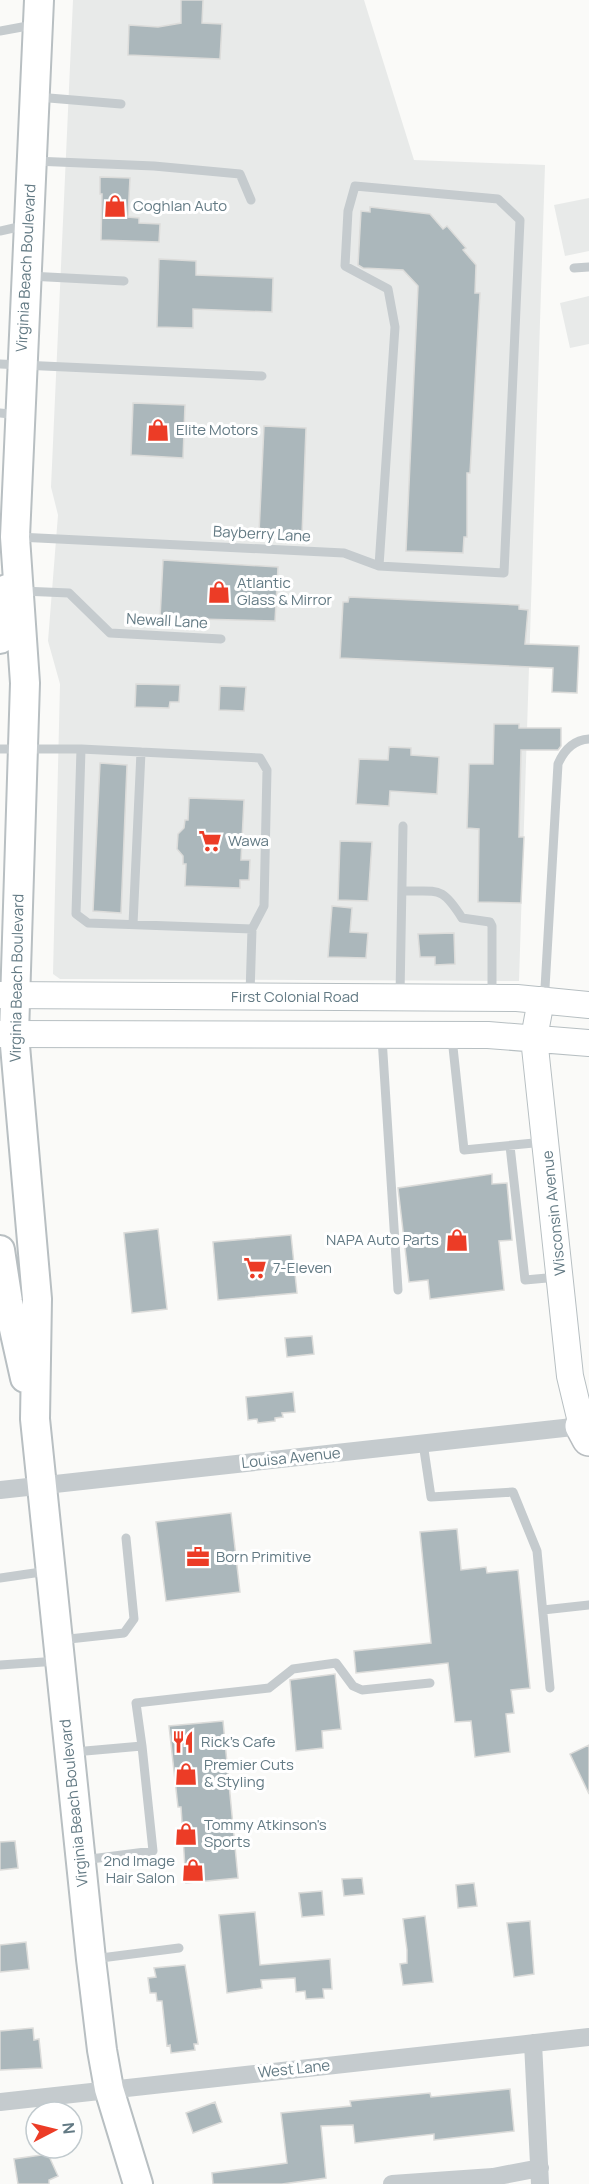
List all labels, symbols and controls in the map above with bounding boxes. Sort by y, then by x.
street label: Virginia Beach Boulevard [11,183,40,353]
shop icon: Coghlan Auto [102,193,128,219]
place label: Coghlan Auto [133,195,227,216]
shop icon: Elite Motors [145,417,171,443]
place label: Elite Motors [176,419,258,440]
street label: Bayberry Lane [213,520,312,547]
place label: Atlantic Glass & Mirror [237,572,333,610]
shop icon: Atlantic Glass & Mirror [206,579,232,605]
street label: Newall Lane [126,608,209,633]
supermarket icon: Wawa [197,828,223,854]
place label: Wawa [228,830,269,851]
street label: Virginia Beach Boulevard [5,894,28,1062]
street label: First Colonial Road [231,986,359,1007]
street label: Wisconsin Avenue [536,1149,571,1277]
shop icon: NAPA Auto Parts [444,1227,470,1253]
place label: NAPA Auto Parts [326,1229,439,1250]
supermarket icon: 7-Eleven [242,1255,268,1281]
place label: 7-Eleven [273,1257,332,1278]
street label: Louisa Avenue [240,1442,342,1473]
office icon: Born Primitive [185,1544,211,1570]
place label: Born Primitive [216,1546,311,1567]
street label: Virginia Beach Boulevard [54,1718,93,1888]
restaurant icon: Rick's Cafe [170,1729,196,1755]
place label: Rick's Cafe [201,1731,276,1752]
place label: Premier Cuts & Styling [204,1754,294,1792]
shop icon: Premier Cuts & Styling [173,1761,199,1787]
place label: Tommy Atkinson's Sports [204,1814,327,1852]
shop icon: Tommy Atkinson's Sports [173,1821,199,1847]
place label: 2nd Image Hair Salon [104,1850,175,1888]
shop icon: 2nd Image Hair Salon [180,1857,206,1883]
street label: West Lane [257,2054,331,2083]
north arrow [24,2100,84,2160]
text: N [57,2121,81,2135]

